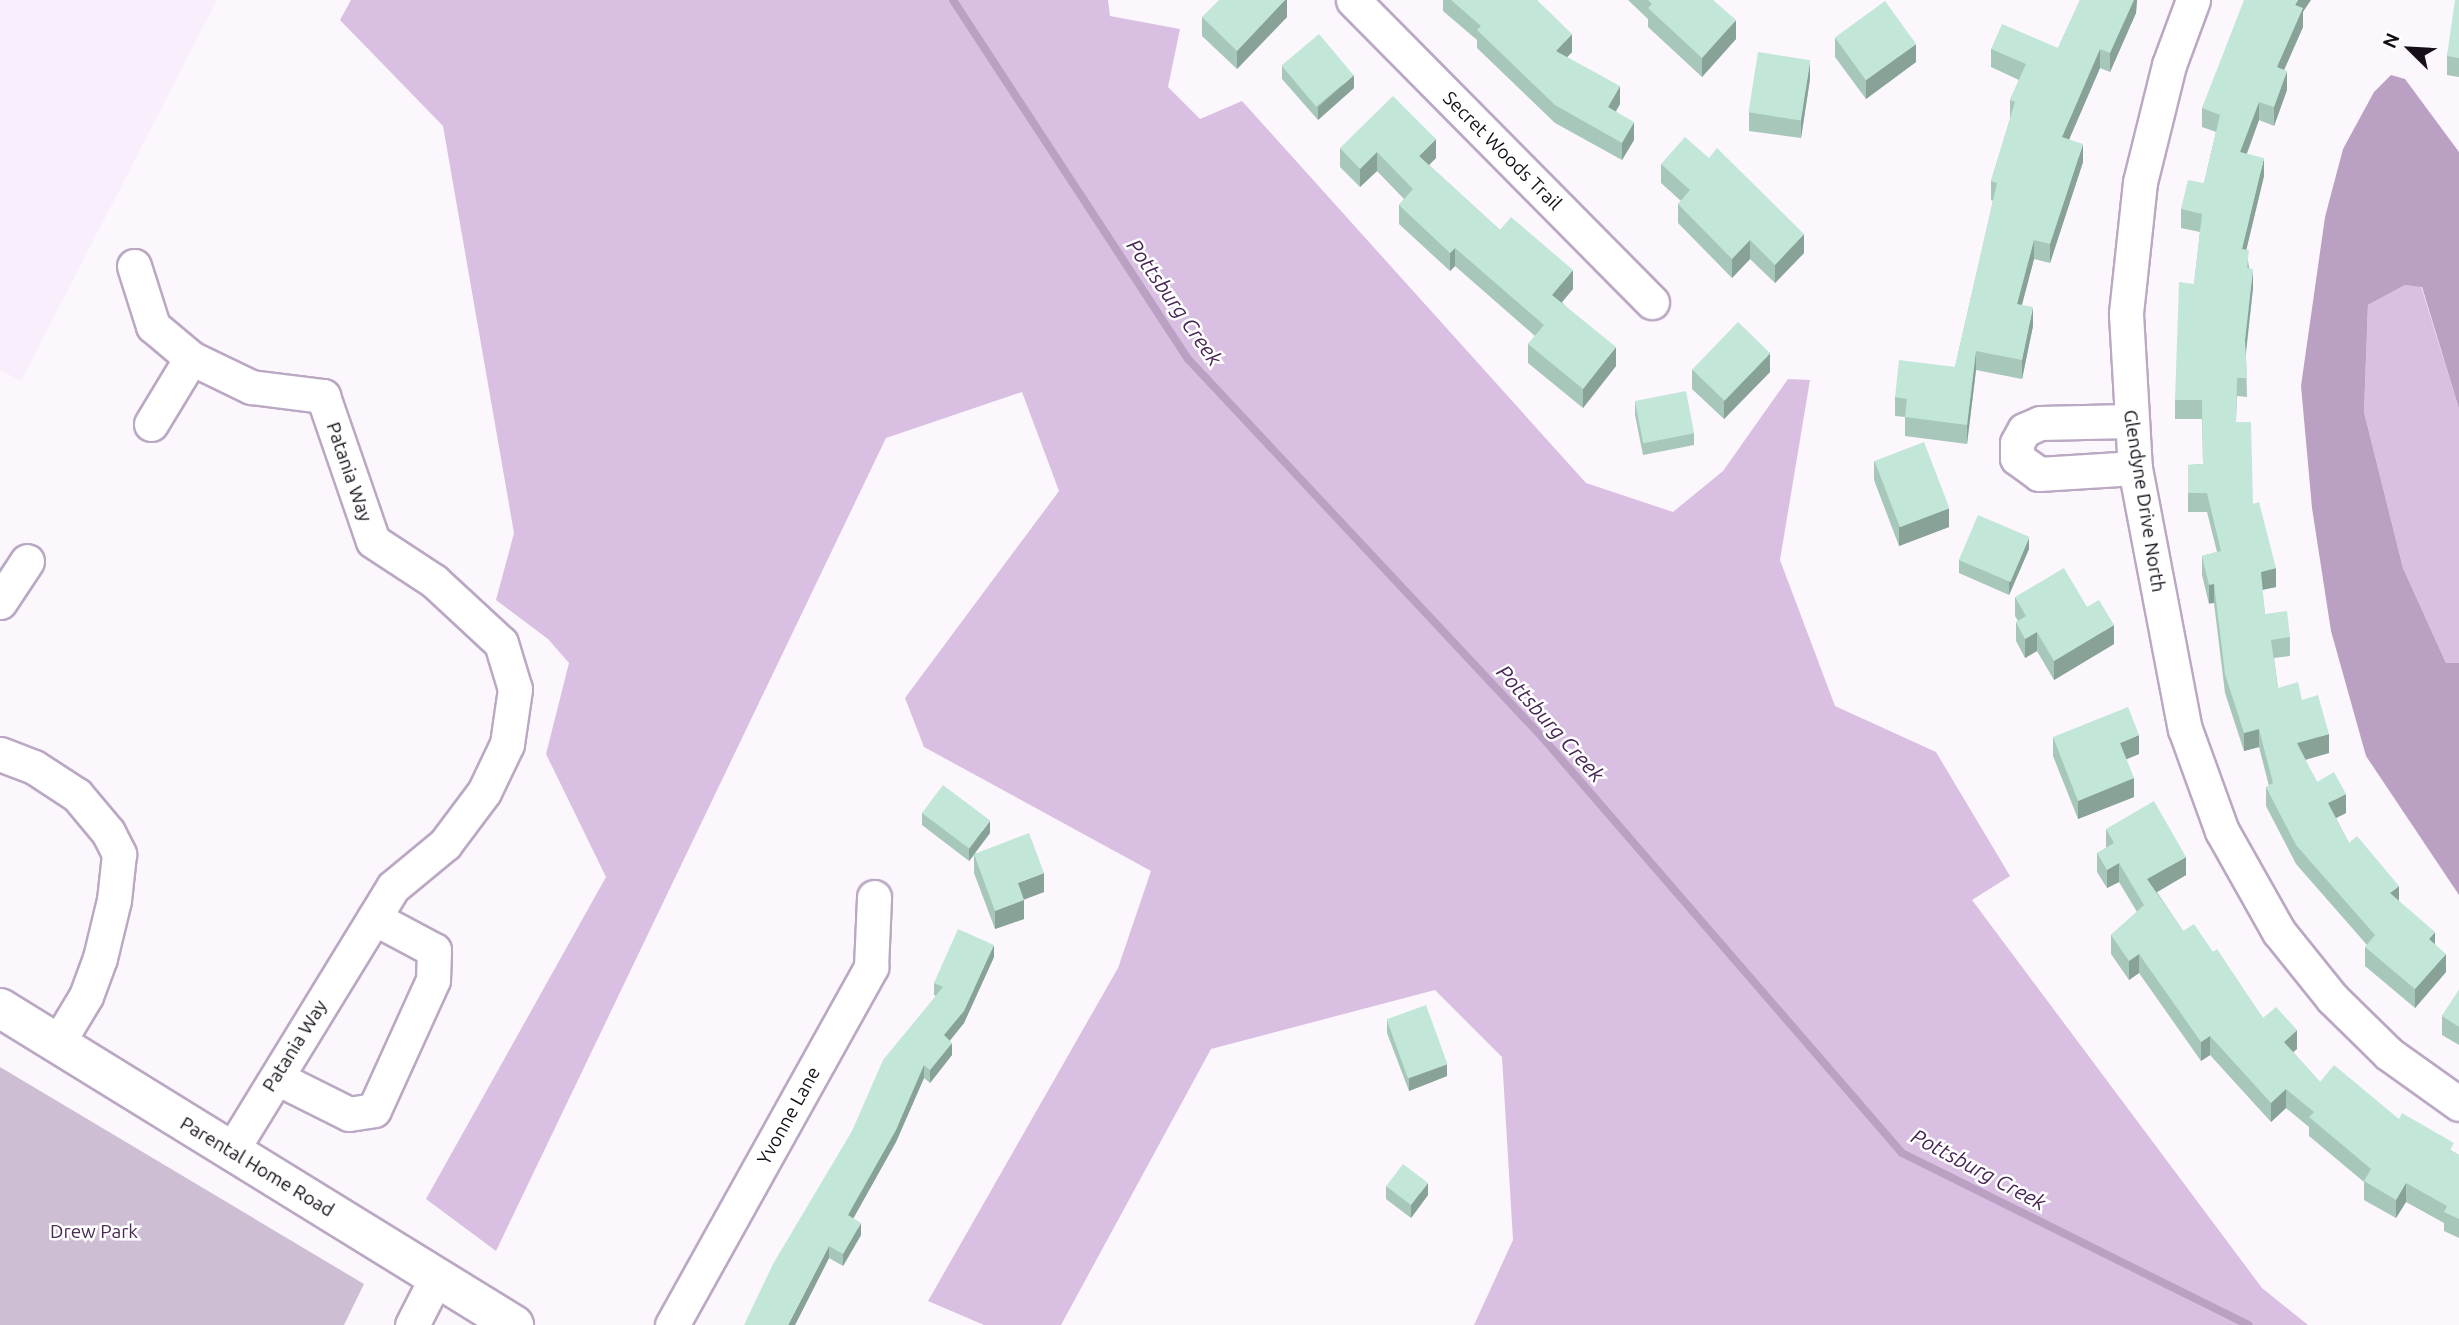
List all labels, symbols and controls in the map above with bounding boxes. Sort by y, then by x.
north arrow [2375,14,2445,84]
text: N [2378,30,2404,51]
street label: Secret Woods Trail [1438,87,1566,215]
water label: Pottsburg Creek [1122,234,1228,370]
street label: Glendyne Drive North [2118,408,2170,594]
street label: Patania Way [321,419,377,525]
water label: Pottsburg Creek [1492,659,1610,787]
street label: Patania Way [258,996,332,1096]
street label: Yvonne Lane [753,1063,825,1169]
street label: Parental Home Road [176,1112,338,1222]
water label: Pottsburg Creek [1907,1123,2051,1215]
park label: Drew Park [50,1221,138,1243]

